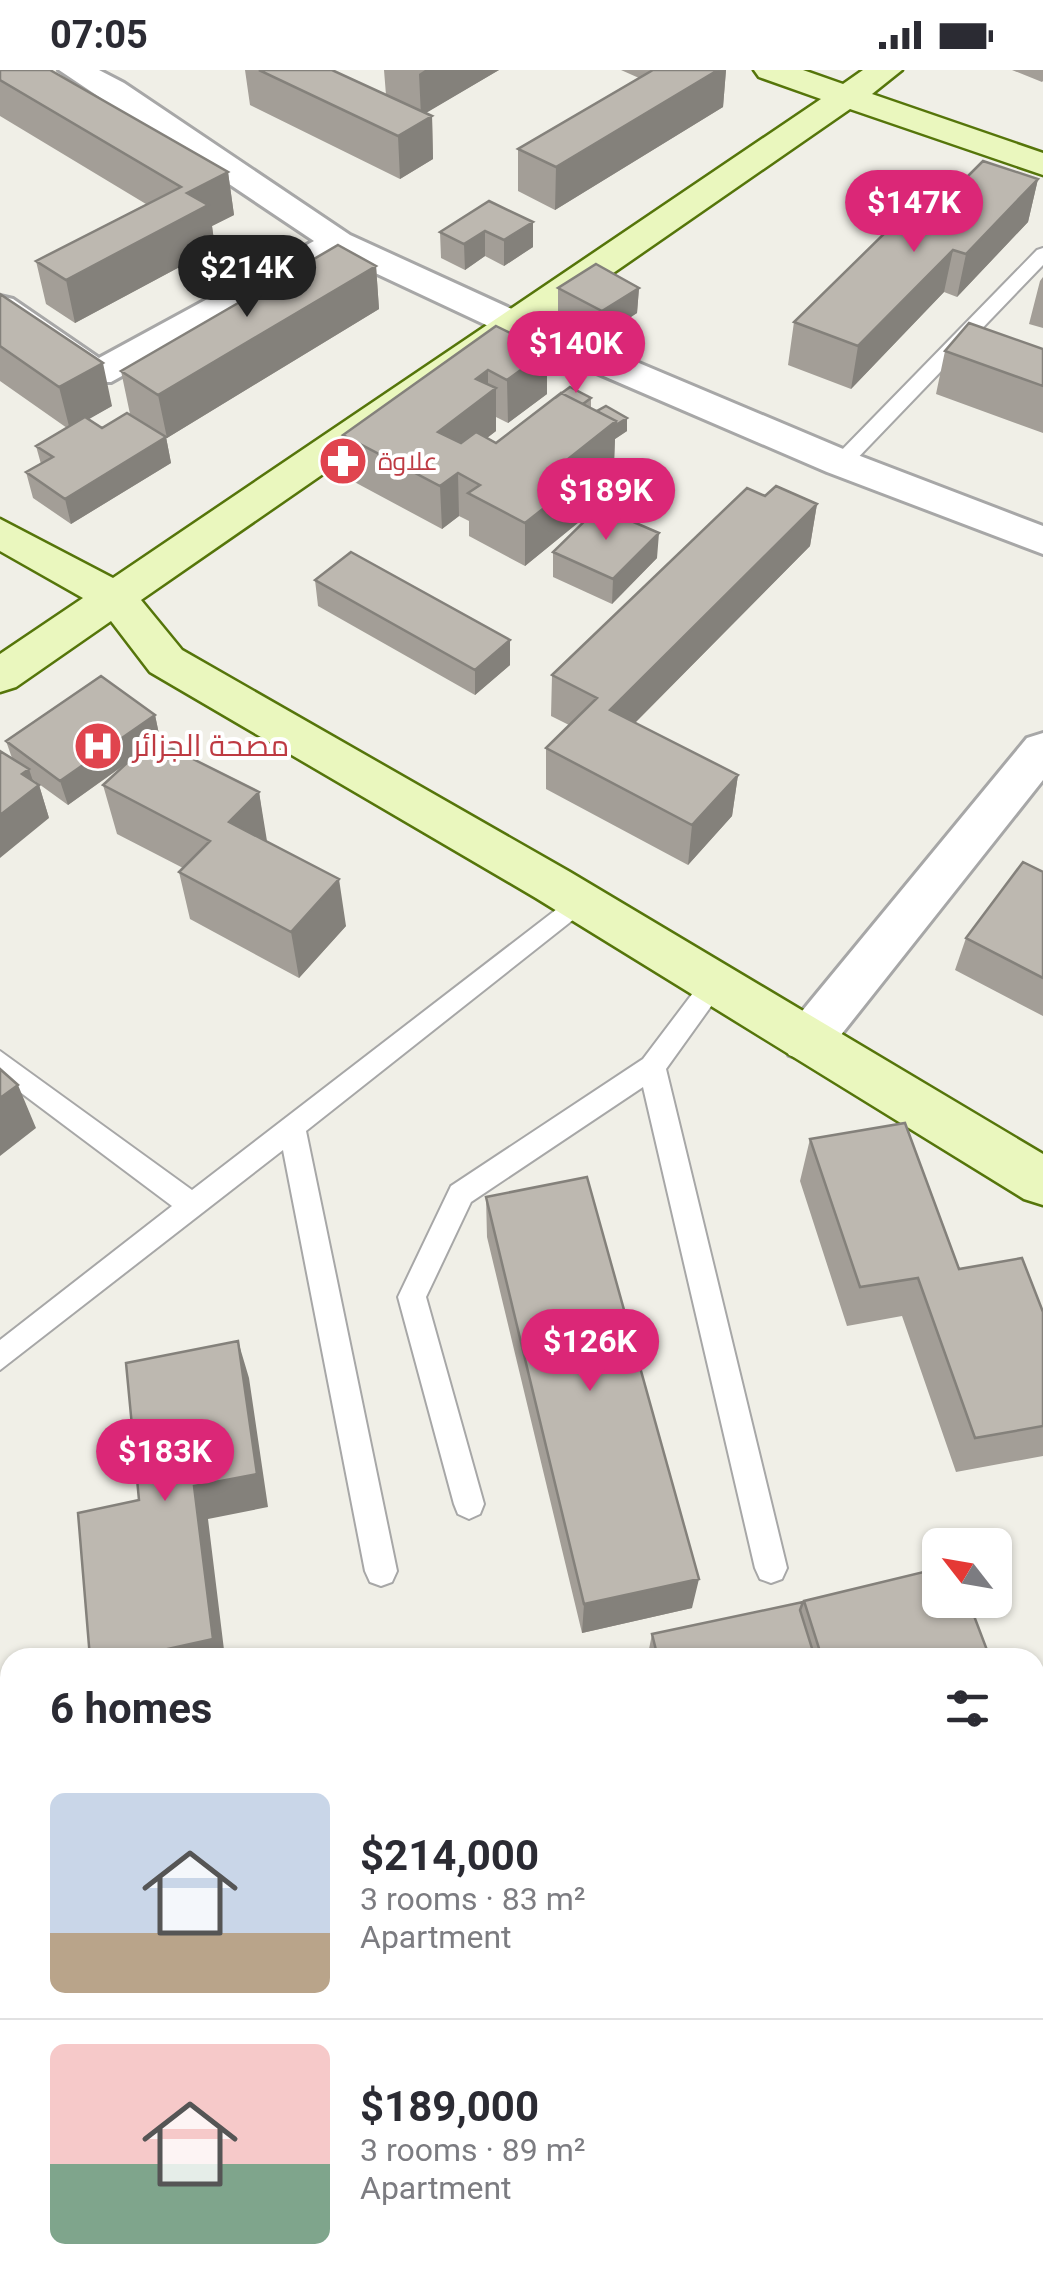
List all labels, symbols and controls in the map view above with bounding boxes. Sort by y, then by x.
text: 07:05 [50,13,148,57]
pin: $147K [844,170,984,255]
text: $147K [867,183,961,221]
pin: $214K [177,235,317,320]
text: $214K [200,248,294,286]
pin: $140K [506,311,646,396]
text: $140K [529,324,623,362]
pharmacy icon: علاوة [317,435,369,487]
place label: علاوة [378,447,438,476]
pin: $189K [536,458,676,543]
text: $189K [559,471,653,509]
hospital icon: مصحة الجزائر [72,720,124,772]
place label: مصحة الجزائر [131,728,289,763]
pin: $126K [520,1309,660,1394]
text: $126K [543,1322,637,1360]
pin: $183K [95,1419,235,1504]
text: $183K [118,1432,212,1470]
north arrow [922,1528,1012,1618]
map controls [922,1528,1012,1618]
icon: filters [940,1681,995,1736]
text: 6 homes [50,1684,212,1733]
text: $214,000 [360,1831,539,1880]
icon: home [130,1833,250,1953]
text: 3 rooms · 83 m² [360,1880,585,1918]
text: Apartment [360,1918,512,1956]
text: $189,000 [360,2082,539,2131]
icon: home [130,2084,250,2204]
text: 3 rooms · 89 m² [360,2131,585,2169]
text: Apartment [360,2169,512,2207]

